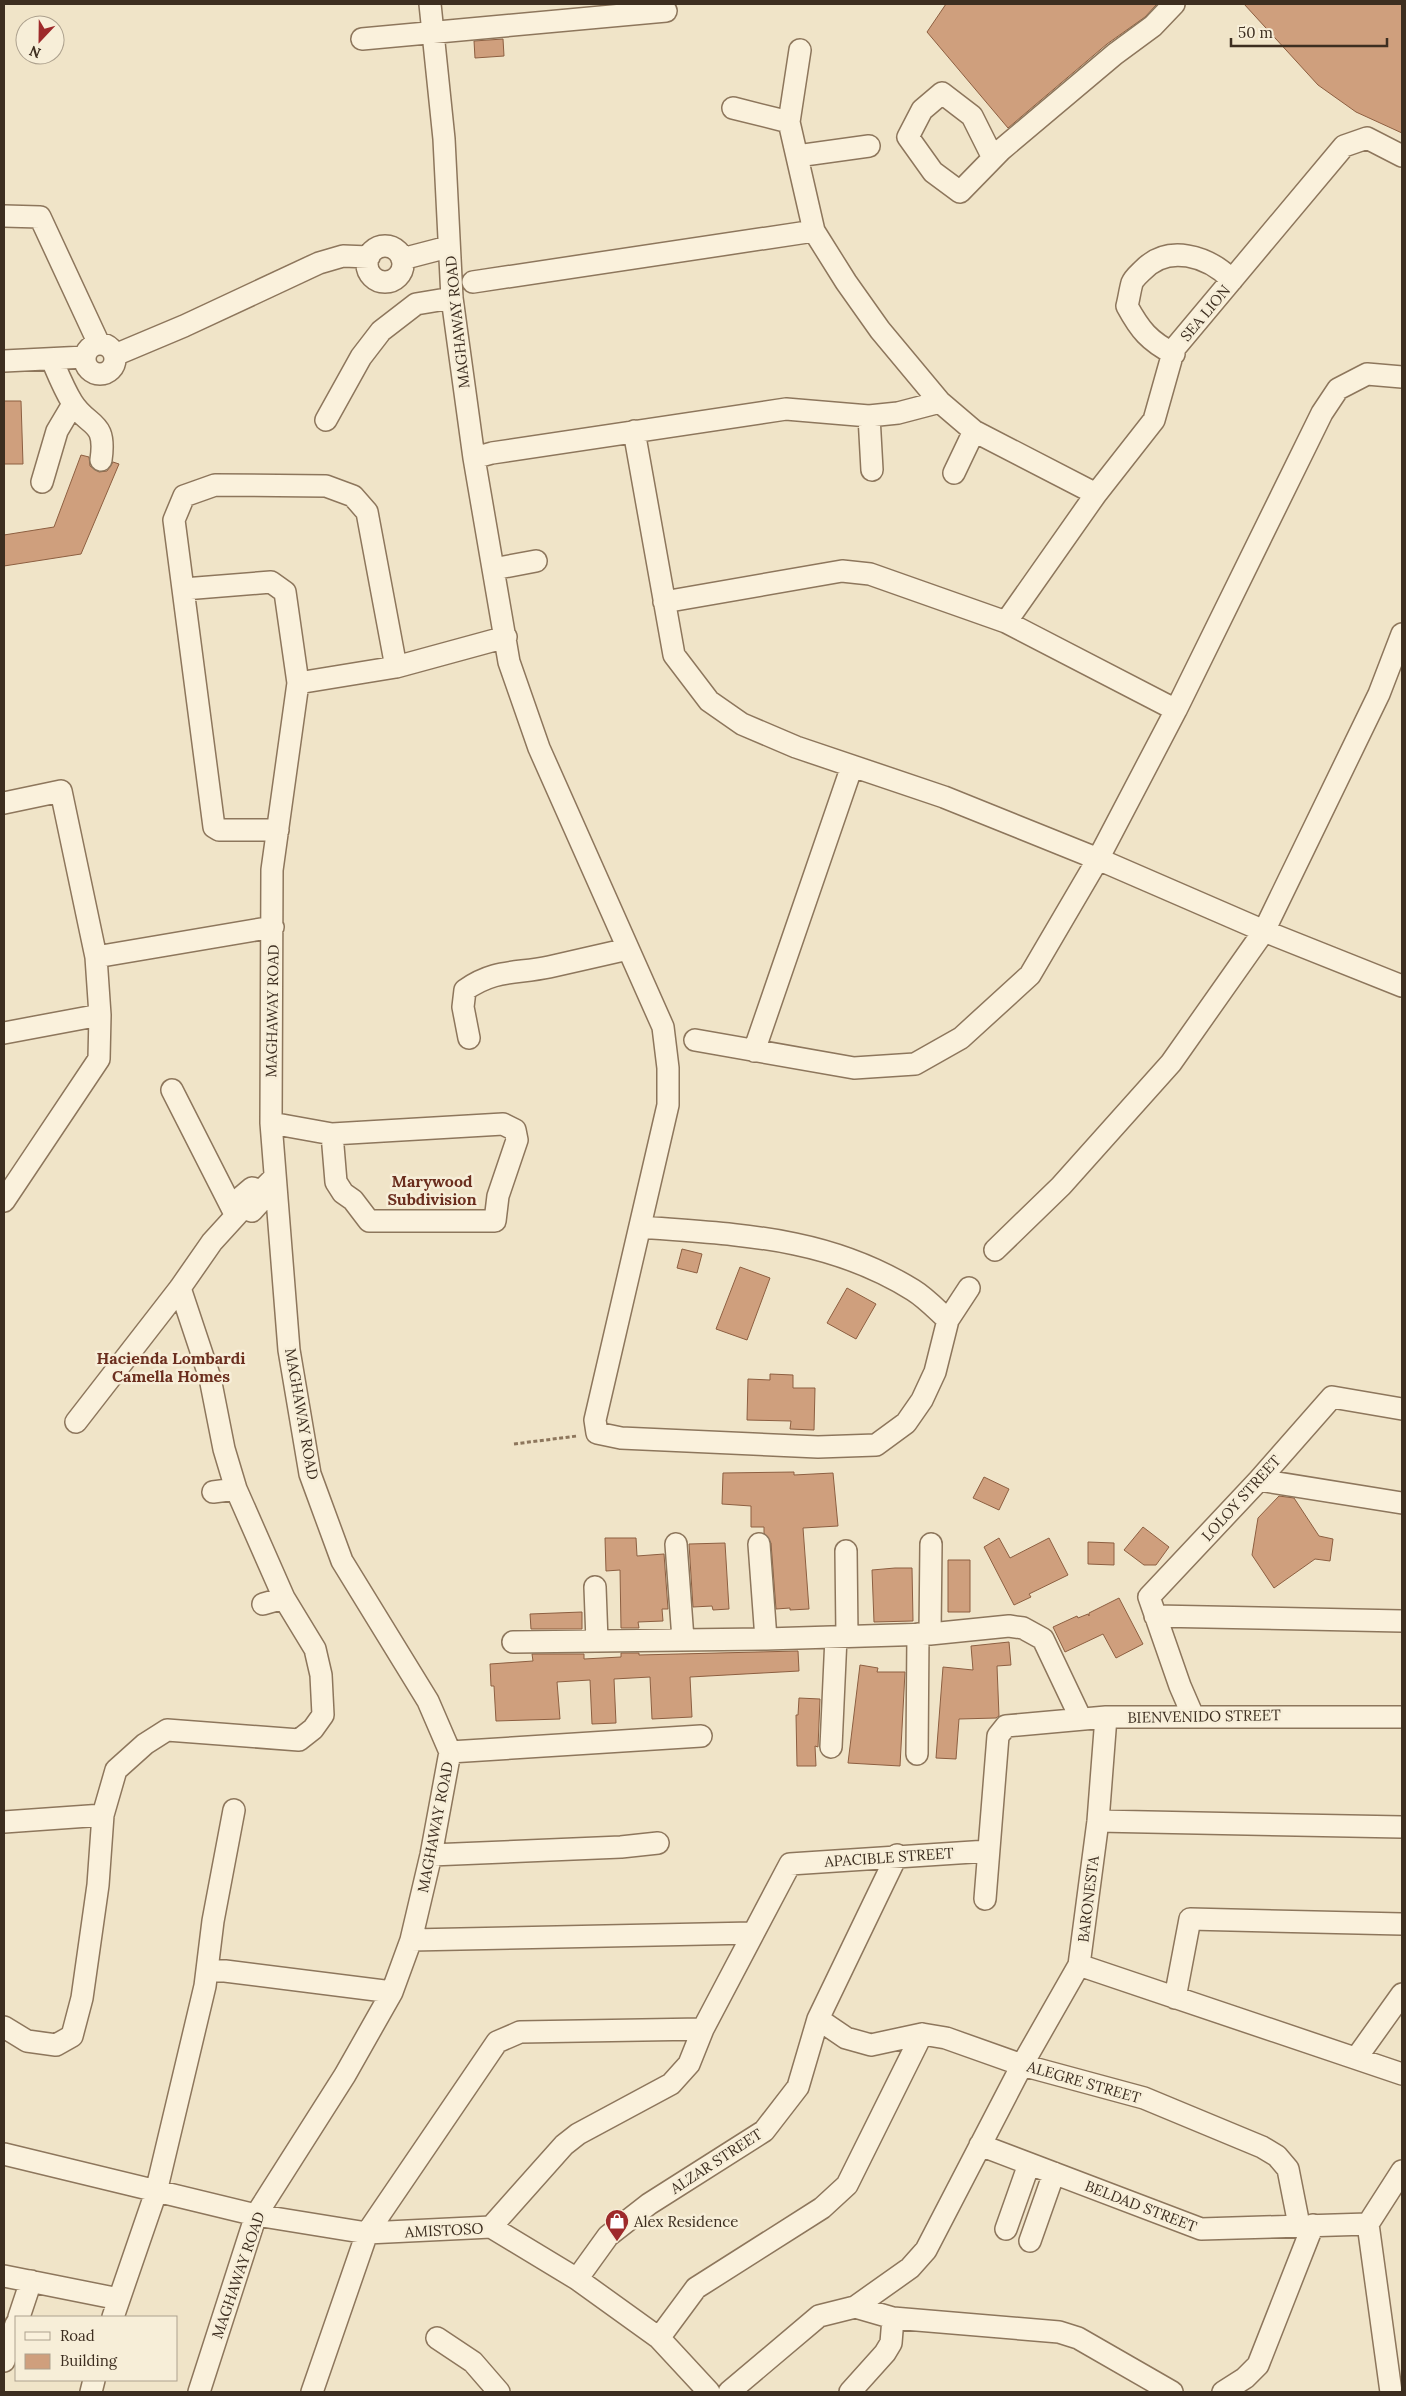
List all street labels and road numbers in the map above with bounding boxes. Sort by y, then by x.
street label: MAGHAWAY ROAD [441,255,473,389]
street label: SEA LION [1176,281,1234,345]
street label: MAGHAWAY ROAD [261,944,283,1078]
street label: MAGHAWAY ROAD [281,1347,323,1481]
street label: LOLOY STREET [1197,1451,1285,1545]
street label: BIENVENIDO STREET [1127,1705,1281,1727]
street label: MAGHAWAY ROAD [413,1760,457,1894]
street label: APACIBLE STREET [823,1843,955,1871]
street label: BARONESTA [1073,1854,1103,1944]
street label: ALEGRE STREET [1024,2056,1143,2107]
street label: ALZAR STREET [666,2124,766,2198]
street label: BELDAD STREET [1082,2176,1200,2236]
street label: MAGHAWAY ROAD [207,2209,269,2341]
street label: AMISTOSO [403,2218,484,2242]

